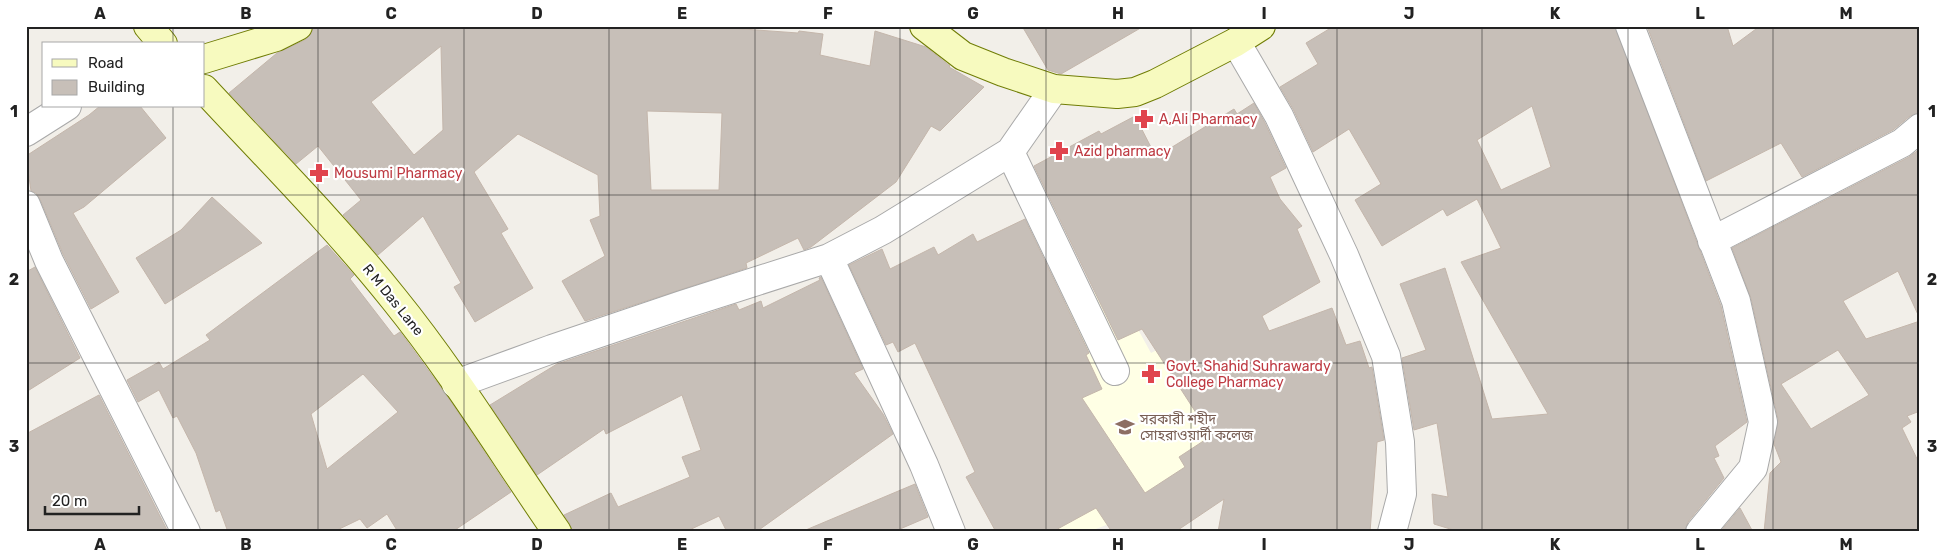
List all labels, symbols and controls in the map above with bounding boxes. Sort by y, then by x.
text: A [94,4,106,23]
text: B [240,4,252,23]
text: C [385,4,397,23]
text: D [531,4,543,23]
text: E [677,4,687,23]
text: F [823,4,833,23]
text: G [967,4,979,23]
text: H [1112,4,1124,23]
text: I [1261,4,1267,23]
text: J [1404,4,1414,23]
text: K [1550,4,1561,23]
text: L [1695,4,1705,23]
text: M [1839,4,1853,23]
legend [42,42,205,108]
text: Road [88,54,124,72]
text: Building [88,78,145,96]
text: 1 [10,102,18,121]
text: 1 [1928,102,1936,121]
pharmacy icon: A,Ali Pharmacy [1133,108,1155,130]
place label: A,Ali Pharmacy [1159,111,1258,128]
pharmacy icon: Azid pharmacy [1048,140,1070,162]
place label: Azid pharmacy [1074,143,1171,160]
pharmacy icon: Mousumi Pharmacy [308,162,330,184]
place label: Mousumi Pharmacy [334,165,463,182]
street label: R M Das Lane [359,261,427,339]
text: 2 [9,270,19,289]
text: 2 [1927,270,1937,289]
place label: Govt. Shahid Suhrawardy College Pharmacy [1166,358,1331,391]
pharmacy icon: Govt. Shahid Suhrawardy College Pharmacy [1140,363,1162,385]
place label: সরকারী শহীদ সোহরাওয়ার্দী কলেজ [1139,411,1254,444]
school or university icon: সরকারী শহীদ সোহরাওয়ার্দী কলেজ [1114,416,1136,438]
text: 3 [9,437,19,456]
text: 3 [1927,437,1937,456]
scale bar [45,483,139,515]
text: 20 m [52,492,87,510]
text: A [94,535,106,554]
text: B [240,535,252,554]
text: C [385,535,397,554]
text: D [531,535,543,554]
text: E [677,535,687,554]
text: F [823,535,833,554]
text: G [967,535,979,554]
text: H [1112,535,1124,554]
text: I [1261,535,1267,554]
text: J [1404,535,1414,554]
text: K [1550,535,1561,554]
text: L [1695,535,1705,554]
text: M [1839,535,1853,554]

